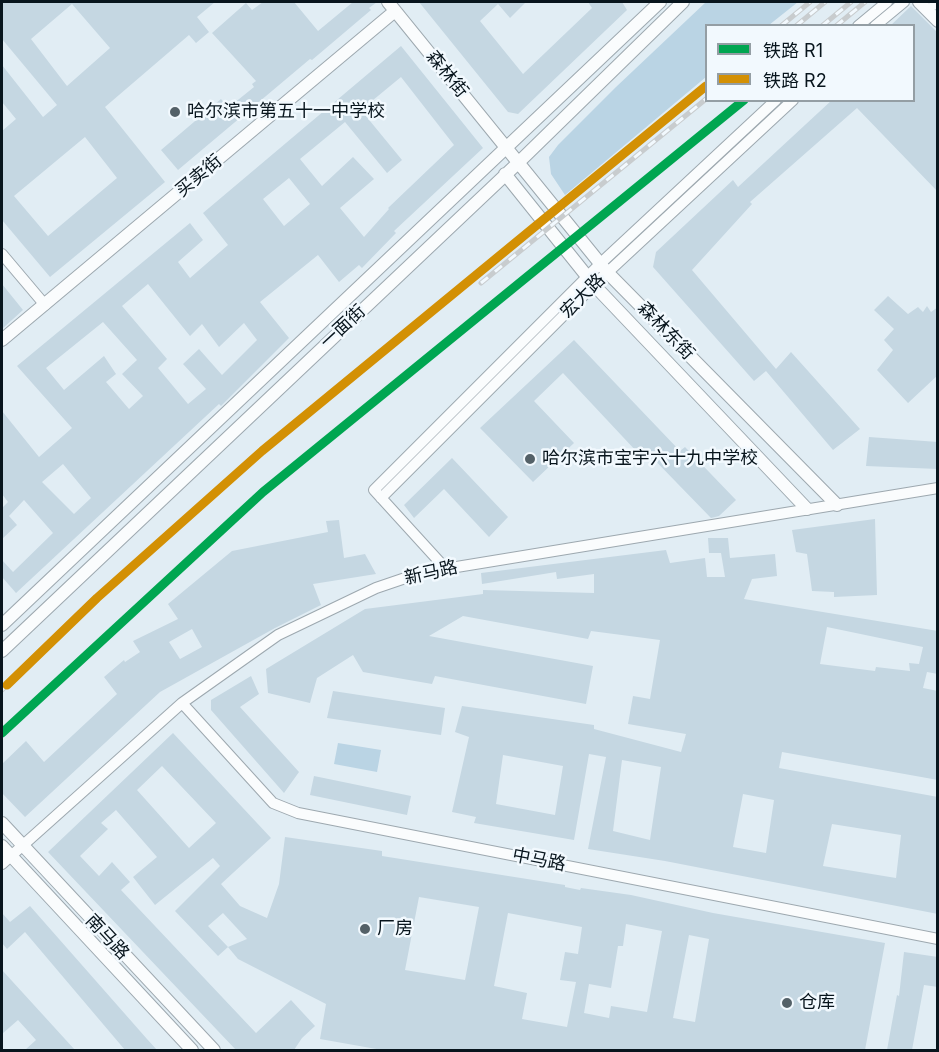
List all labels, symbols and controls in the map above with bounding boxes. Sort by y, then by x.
legend [705,24,915,102]
text: 铁路 R1 [763,40,823,61]
street label: 森林街 [422,46,472,102]
text: 铁路 R2 [763,70,827,91]
place label: 哈尔滨市第五十一中学校 [187,101,385,123]
marker: 哈尔滨市第五十一中学校 [168,105,182,119]
street label: 买卖街 [171,150,227,202]
street label: 宏大路 [556,269,610,323]
street label: 森林东街 [633,298,699,364]
street label: 一面街 [316,301,370,353]
place label: 哈尔滨市宝宇六十九中学校 [542,448,758,470]
marker: 哈尔滨市宝宇六十九中学校 [523,452,537,466]
street label: 新马路 [402,556,460,590]
street label: 中马路 [510,844,568,876]
street label: 南马路 [81,910,133,964]
place label: 厂房 [377,918,413,940]
marker: 厂房 [358,922,372,936]
place label: 仓库 [799,992,835,1014]
marker: 仓库 [780,996,794,1010]

